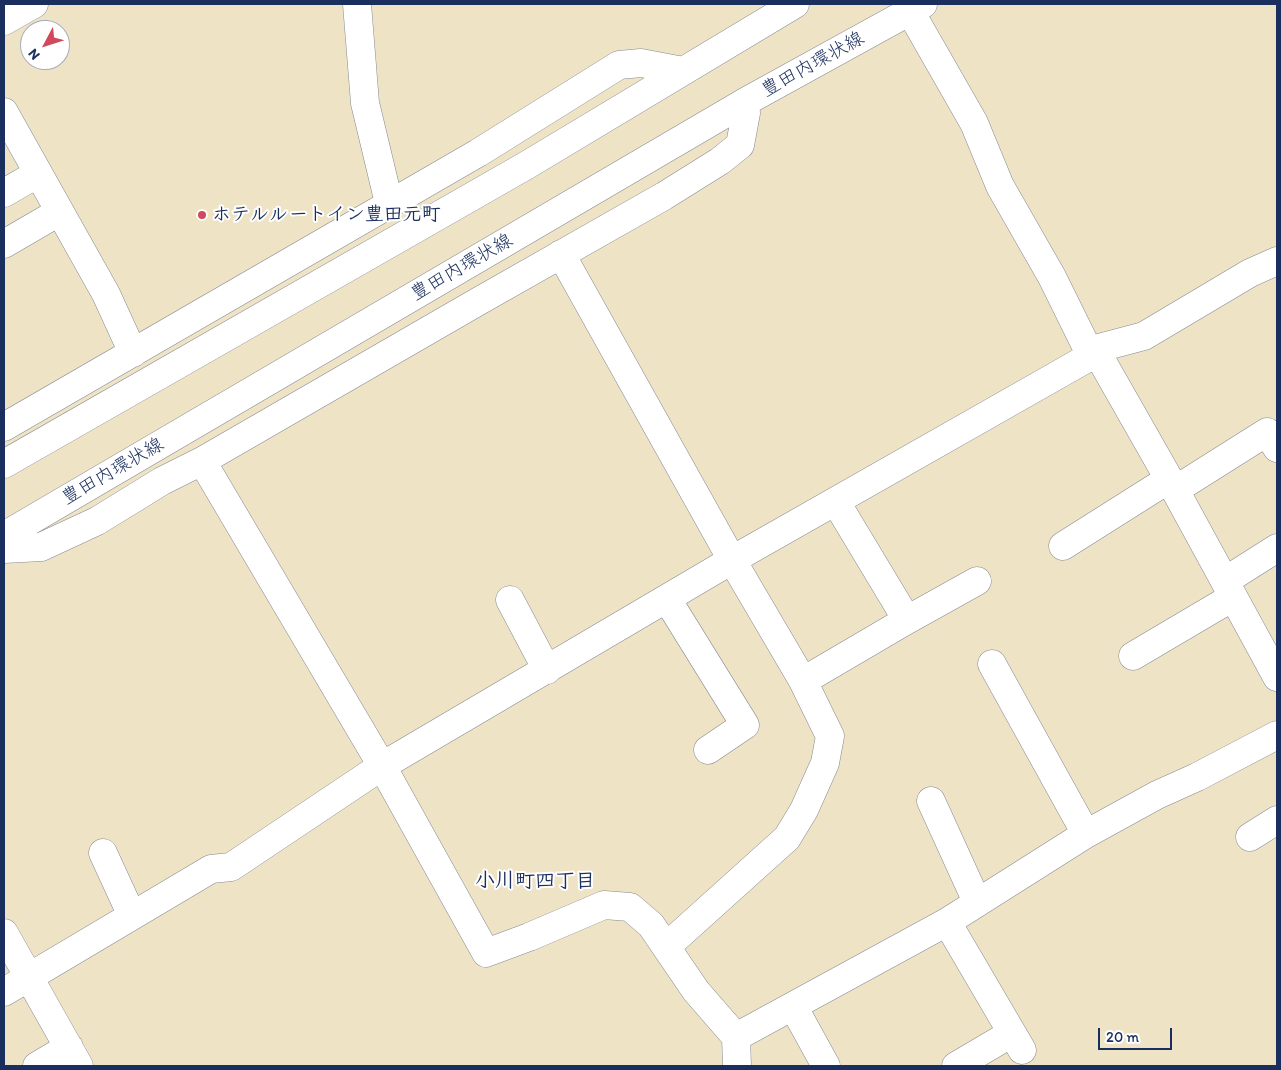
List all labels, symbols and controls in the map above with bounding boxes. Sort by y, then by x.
north arrow [20,20,70,70]
street label: 豊田内環状線 [758,27,868,103]
text: N [24,45,43,63]
place label: ホテルルートイン豊田元町 [212,204,441,226]
marker: ホテルルートイン豊田元町 [196,209,208,221]
street label: 豊田内環状線 [407,230,517,306]
street label: 豊田内環状線 [58,434,168,510]
district label: 小川町四丁目 [475,870,595,894]
scale bar [1101,1018,1175,1050]
text: 20 m [1106,1028,1139,1046]

